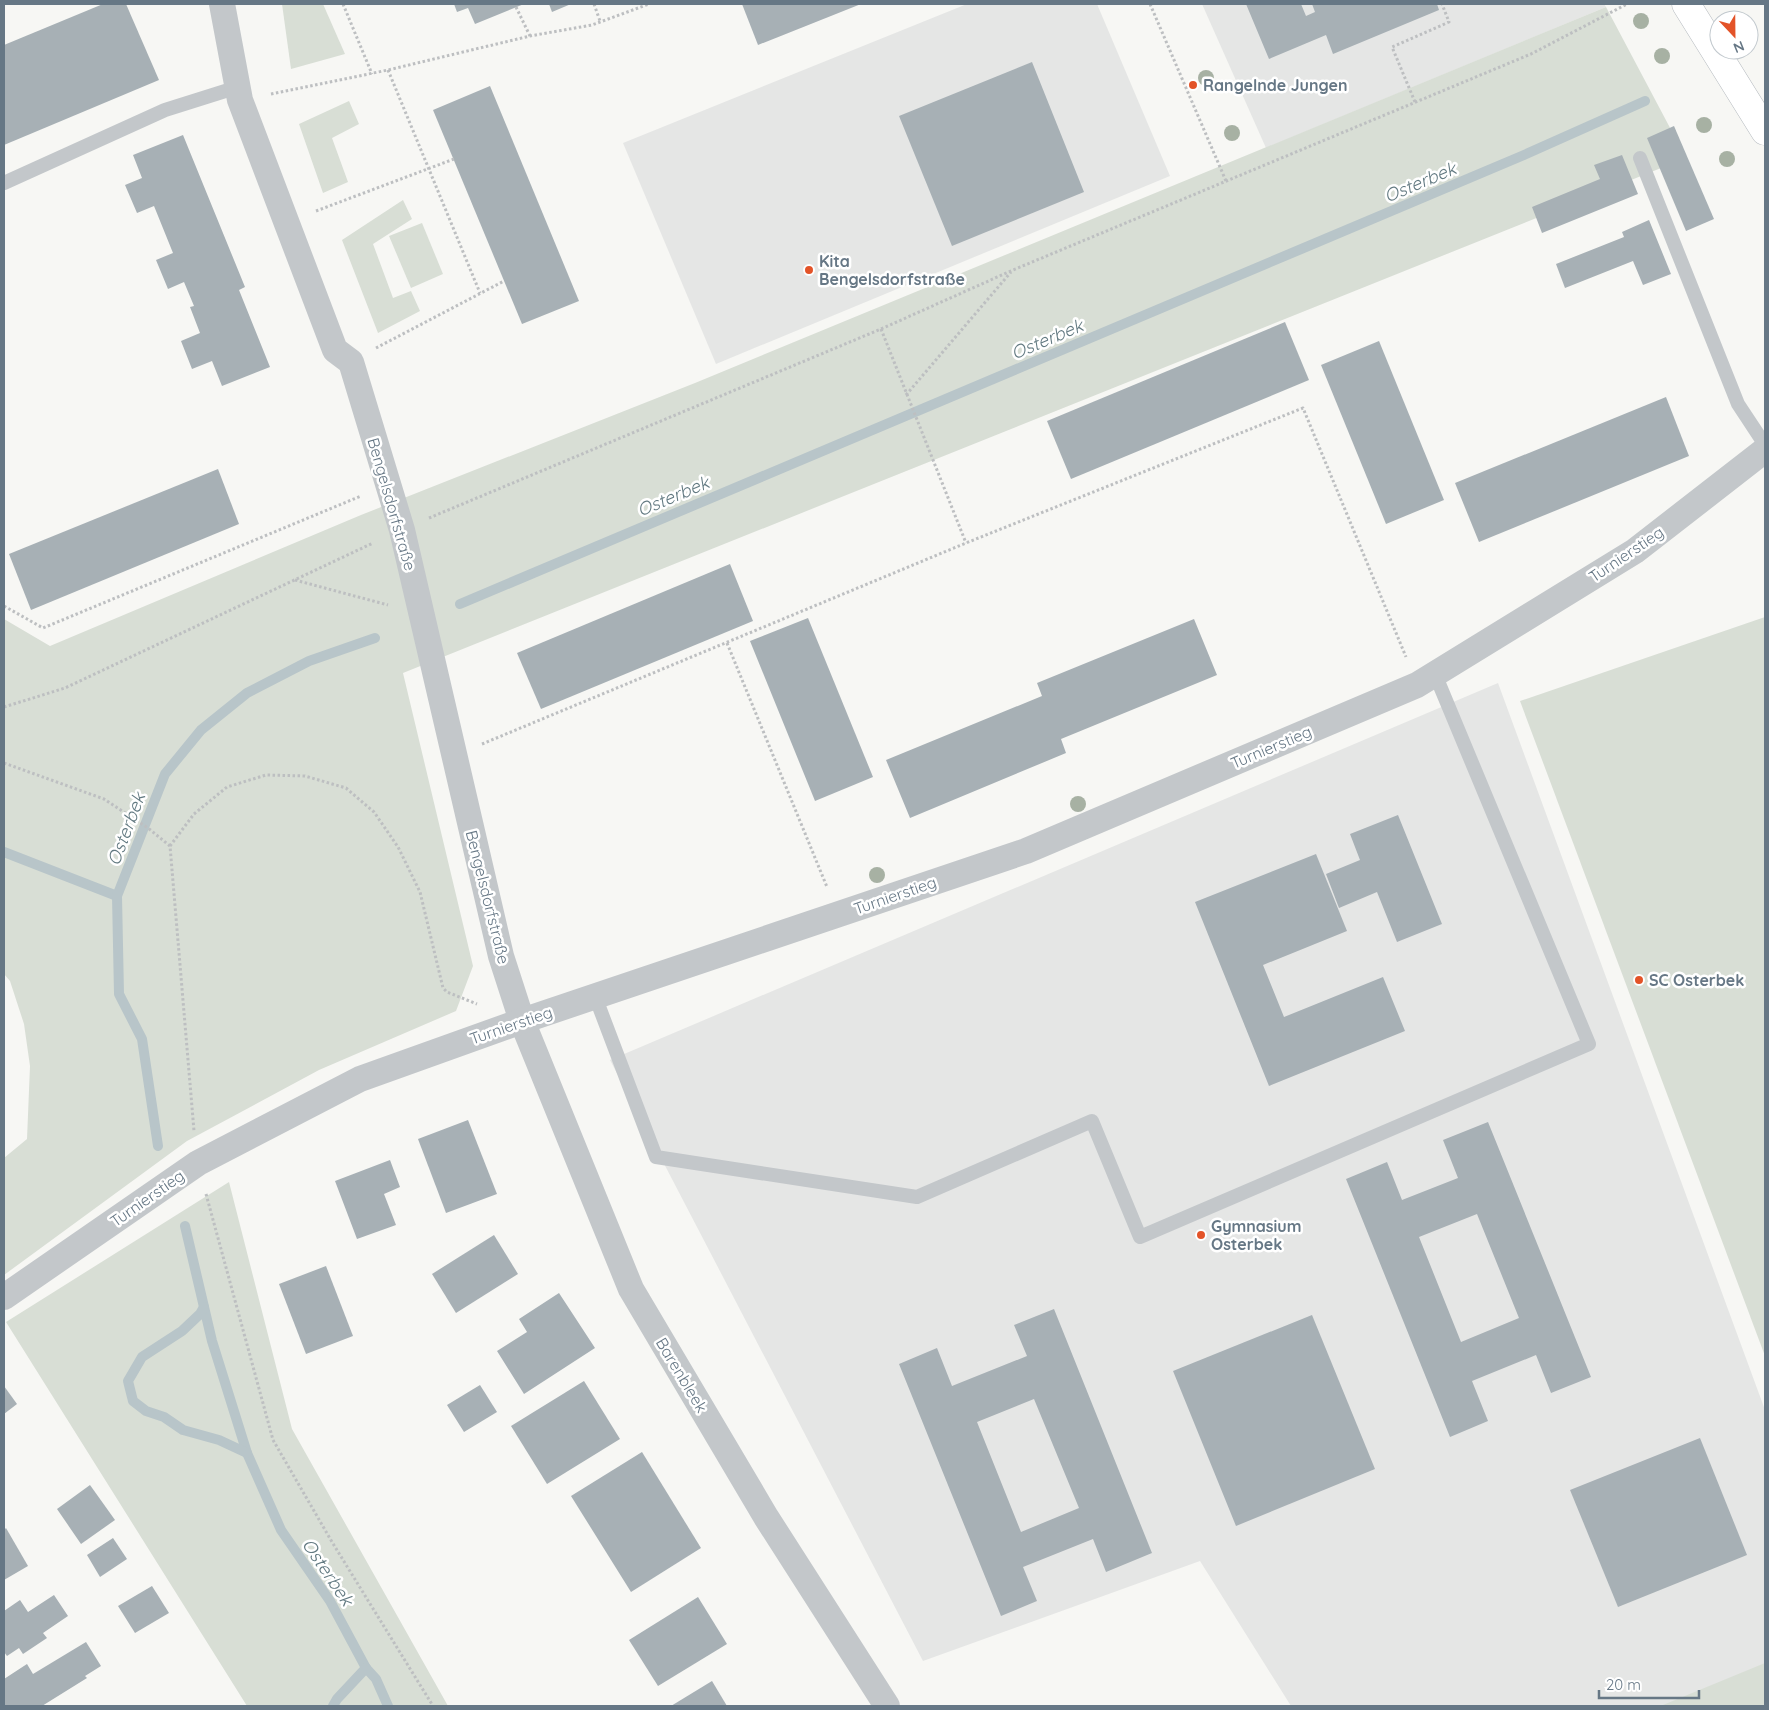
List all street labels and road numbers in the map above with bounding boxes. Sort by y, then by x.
street label: Bengelsdorfstraße [363,435,421,573]
street label: Turnierstieg [1585,522,1667,586]
street label: Turnierstieg [1227,721,1315,773]
street label: Bengelsdorfstraße [462,828,514,966]
street label: Turnierstieg [851,872,939,918]
street label: Turnierstieg [467,1002,555,1048]
street label: Turnierstieg [106,1165,188,1231]
street label: Barenbleek [652,1334,712,1416]

